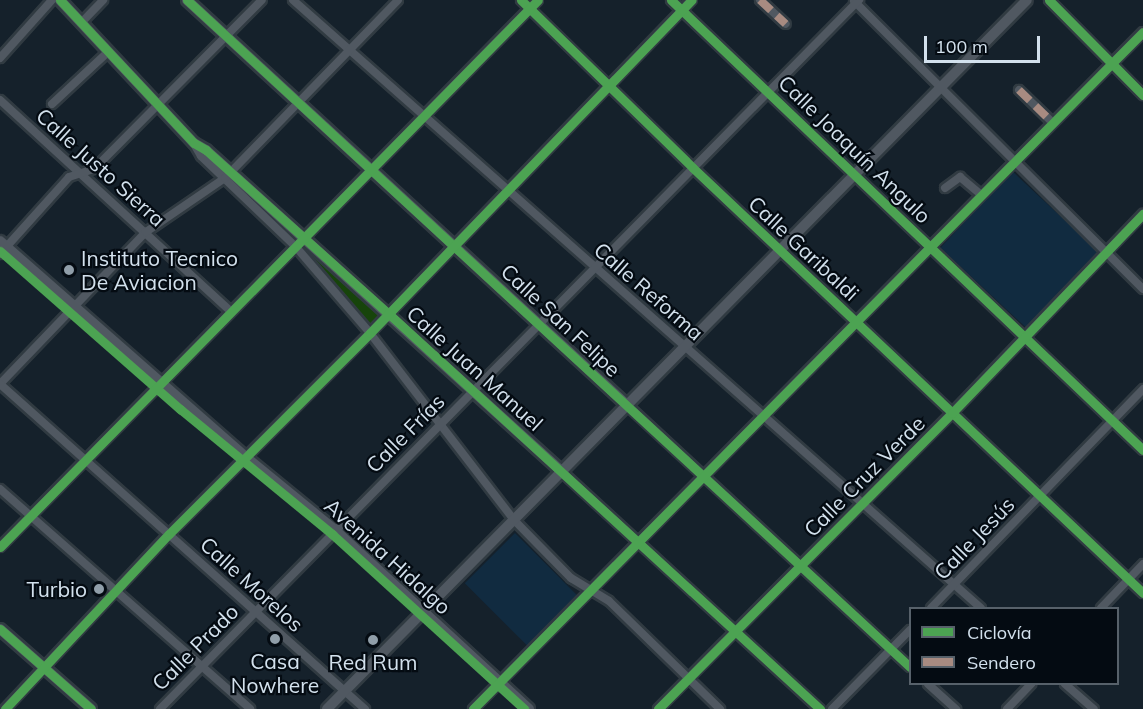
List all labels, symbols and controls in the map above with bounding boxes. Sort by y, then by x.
scale bar [927,24,1042,62]
text: 100 m [935,35,988,58]
street label: Calle Joaquín Angulo [774,70,936,228]
street label: Calle Justo Sierra [31,102,171,232]
street label: Calle Garibaldi [744,190,864,306]
street label: Calle Reforma [589,237,709,345]
place label: Instituto Tecnico De Aviacion [81,245,238,295]
street label: Calle San Felipe [496,258,626,382]
marker: Instituto Tecnico De Aviacion [62,263,76,277]
street label: Calle Juan Manuel [402,300,548,436]
street label: Calle Frías [360,388,450,478]
street label: Calle Cruz Verde [798,410,930,542]
street label: Calle Jesús [929,492,1019,584]
street label: Avenida Hidalgo [320,493,456,619]
street label: Calle Morelos [195,531,309,637]
place label: Turbio [27,576,87,602]
marker: Turbio [92,582,106,596]
street label: Calle Prado [147,599,243,695]
legend [909,607,1119,685]
text: Ciclovía [967,621,1032,644]
marker: Casa Nowhere [268,632,282,646]
marker: Red Rum [366,633,380,647]
place label: Casa Nowhere [231,648,319,698]
place label: Red Rum [329,649,417,675]
text: Sendero [967,651,1036,674]

